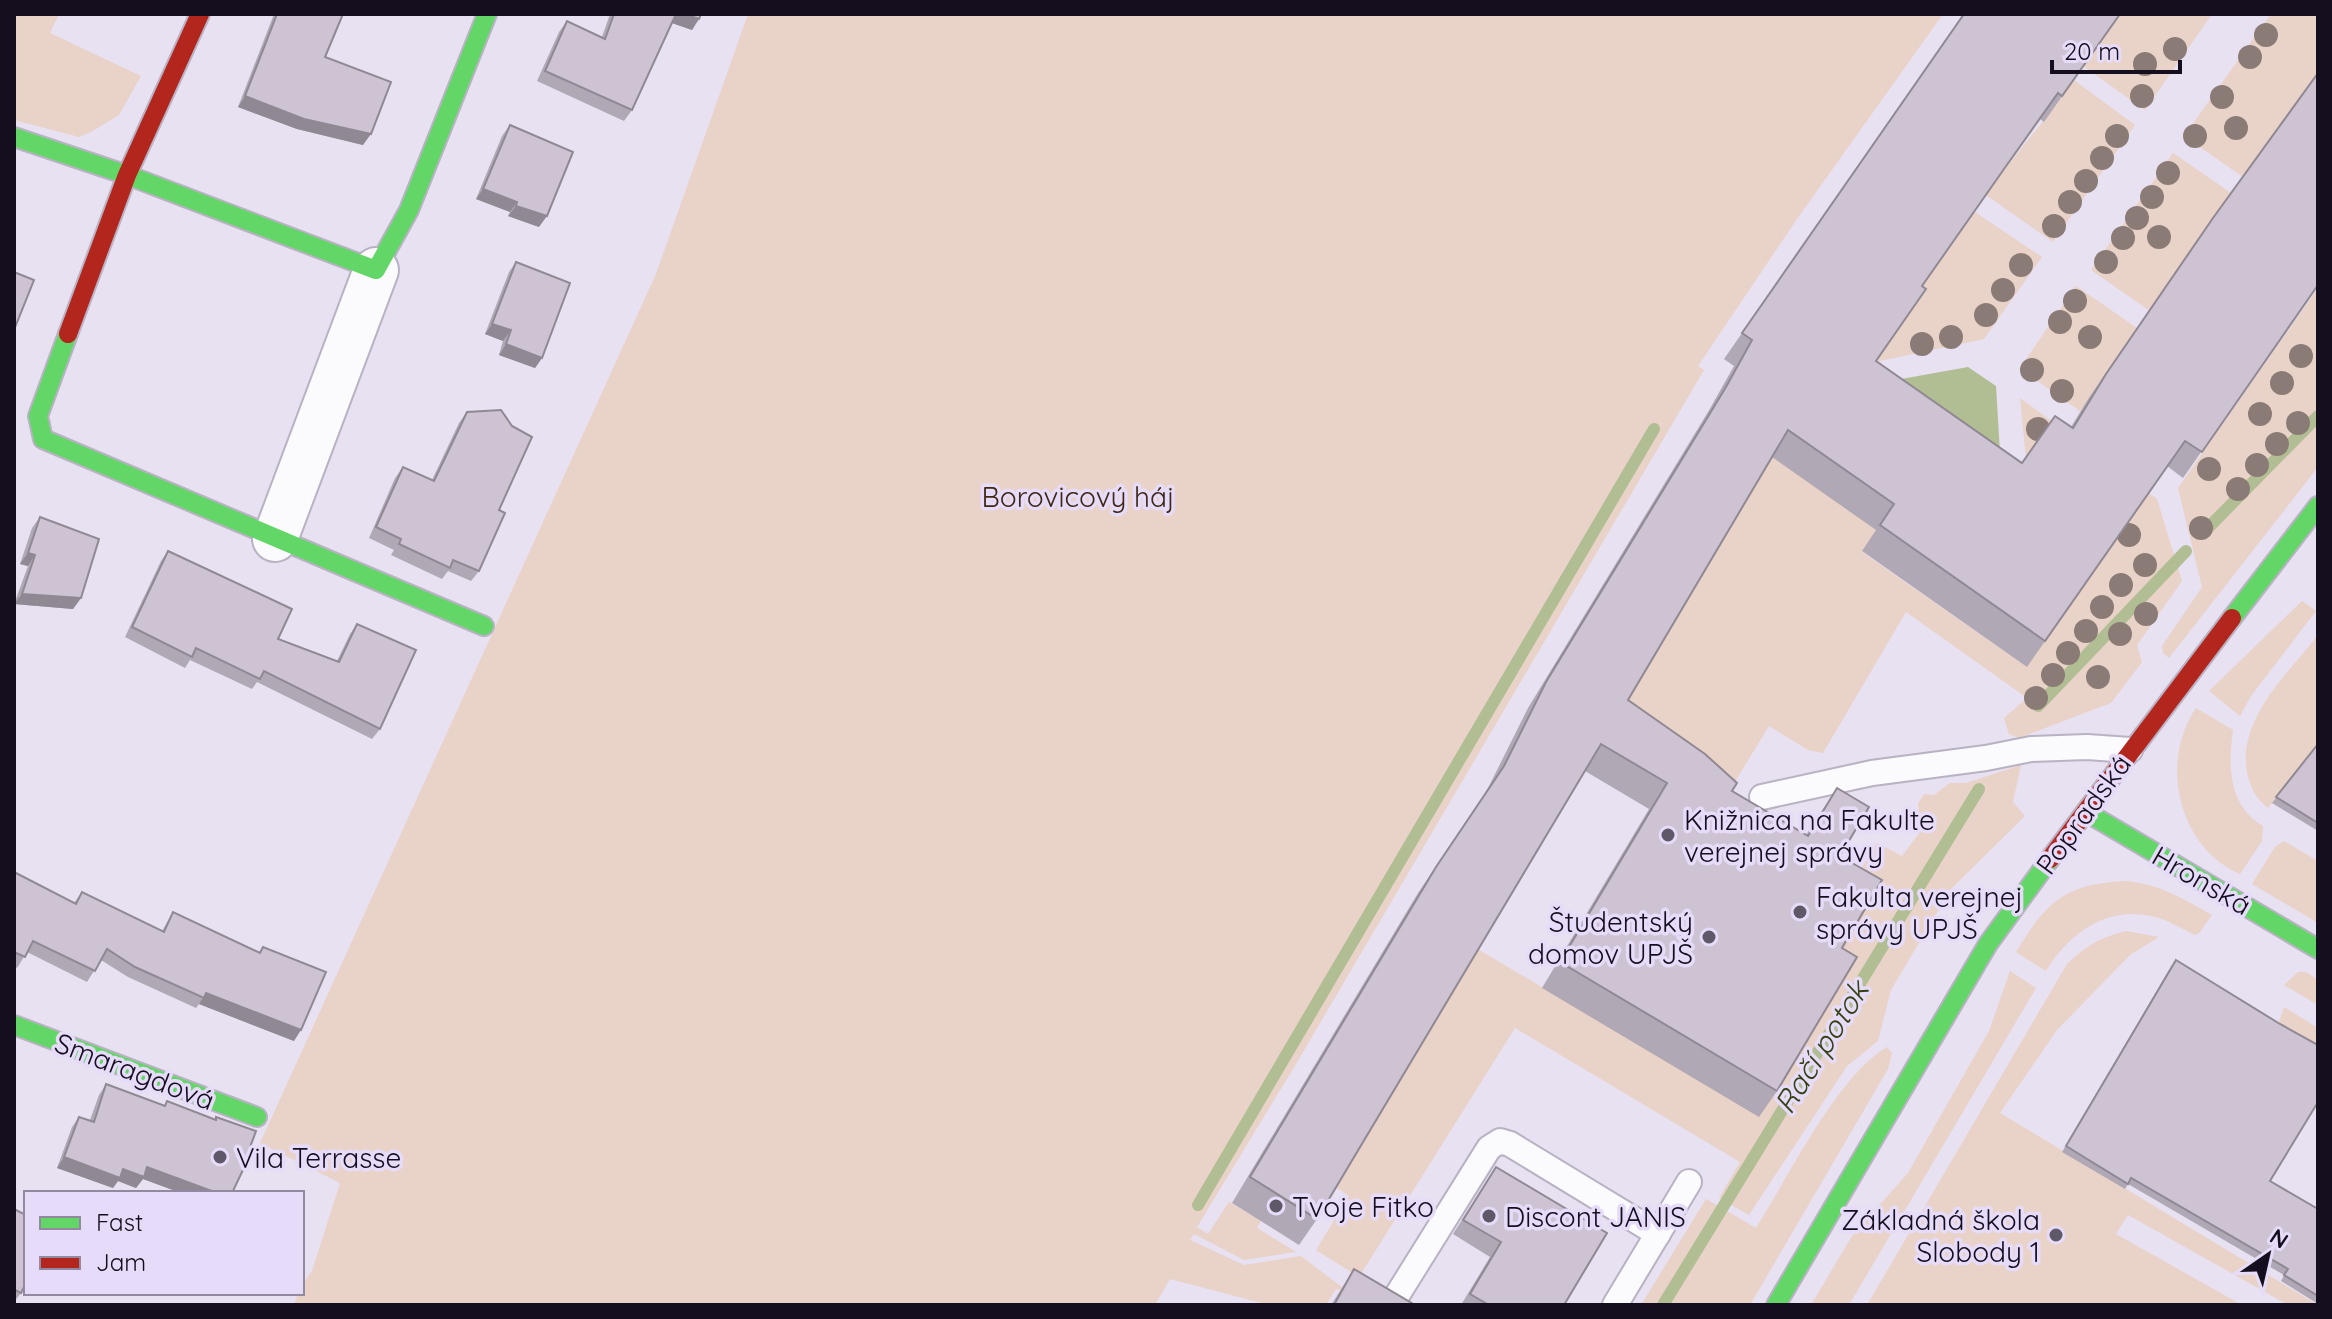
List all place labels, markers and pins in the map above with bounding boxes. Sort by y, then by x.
place label: Knižnica na Fakulte verejnej správy [1684,802,1935,869]
marker: Knižnica na Fakulte verejnej správy [1659,826,1677,844]
place label: Fakulta verejnej správy UPJŠ [1816,879,2023,946]
marker: Fakulta verejnej správy UPJŠ [1791,903,1809,921]
place label: Študentský domov UPJŠ [1528,904,1693,971]
marker: Študentský domov UPJŠ [1700,928,1718,946]
place label: Vila Terrasse [236,1140,401,1175]
marker: Vila Terrasse [211,1148,229,1166]
place label: Tvoje Fitko [1292,1189,1434,1224]
marker: Tvoje Fitko [1267,1197,1285,1215]
place label: Discont JANIS [1505,1199,1686,1234]
place label: Základná škola Slobody 1 [1841,1202,2040,1269]
marker: Discont JANIS [1480,1207,1498,1225]
marker: Základná škola Slobody 1 [2047,1226,2065,1244]

